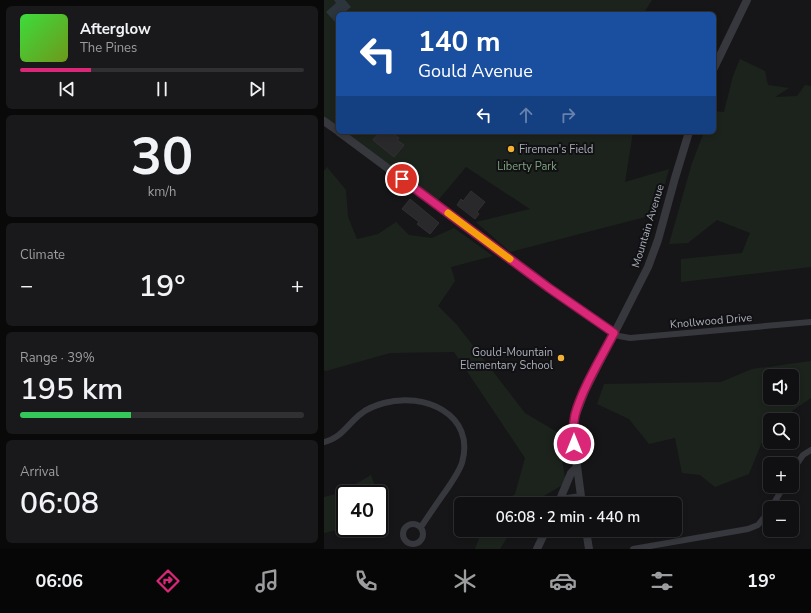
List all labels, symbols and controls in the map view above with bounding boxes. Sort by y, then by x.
text: Afterglow [80,19,151,39]
text: 140 m [418,23,501,61]
icon: left [352,28,404,80]
text: The Pines [80,39,137,57]
text: Gould Avenue [418,59,533,83]
icon: previous [56,78,78,100]
icon: pause [151,78,173,100]
icon: next [246,78,268,100]
icon: left [473,104,495,126]
icon: ahead [515,104,537,126]
icon: right [557,104,579,126]
text: 30 [131,121,193,192]
place label: Firemen's Field [519,142,593,157]
marker: Firemen's Field [506,144,516,154]
park label: Liberty Park [497,159,557,174]
pin [385,162,419,196]
icon: arrive [391,168,413,190]
street label: Mountain Avenue [628,182,668,270]
text: km/h [148,183,176,201]
text: Climate [20,246,65,264]
text: 19° [138,266,186,307]
text: − [20,271,33,301]
text: + [291,271,304,301]
street label: Knollwood Drive [669,310,753,332]
place label: Gould-Mountain Elementary School [460,345,554,373]
text: Range · 39% [20,349,95,367]
marker: Gould-Mountain Elementary School [556,353,566,363]
text: 195 km [20,369,123,410]
map controls [763,369,799,537]
button: sound [763,369,799,405]
button: search [763,413,799,449]
position arrow [553,423,595,465]
button: + [763,457,799,493]
text: Arrival [20,463,59,481]
text: 06:08 [20,483,99,524]
speed limit sign: 40 [336,485,388,537]
button: − [763,501,799,537]
text: 06:08 · 2 min · 440 m [496,507,640,527]
icon: directions [154,567,182,595]
icon: music [253,567,281,595]
icon: phone [352,567,380,595]
icon: climate [451,567,479,595]
icon: car [549,567,577,595]
icon: filters [648,567,676,595]
text: 06:06 [35,569,83,593]
text: 19° [747,569,776,593]

